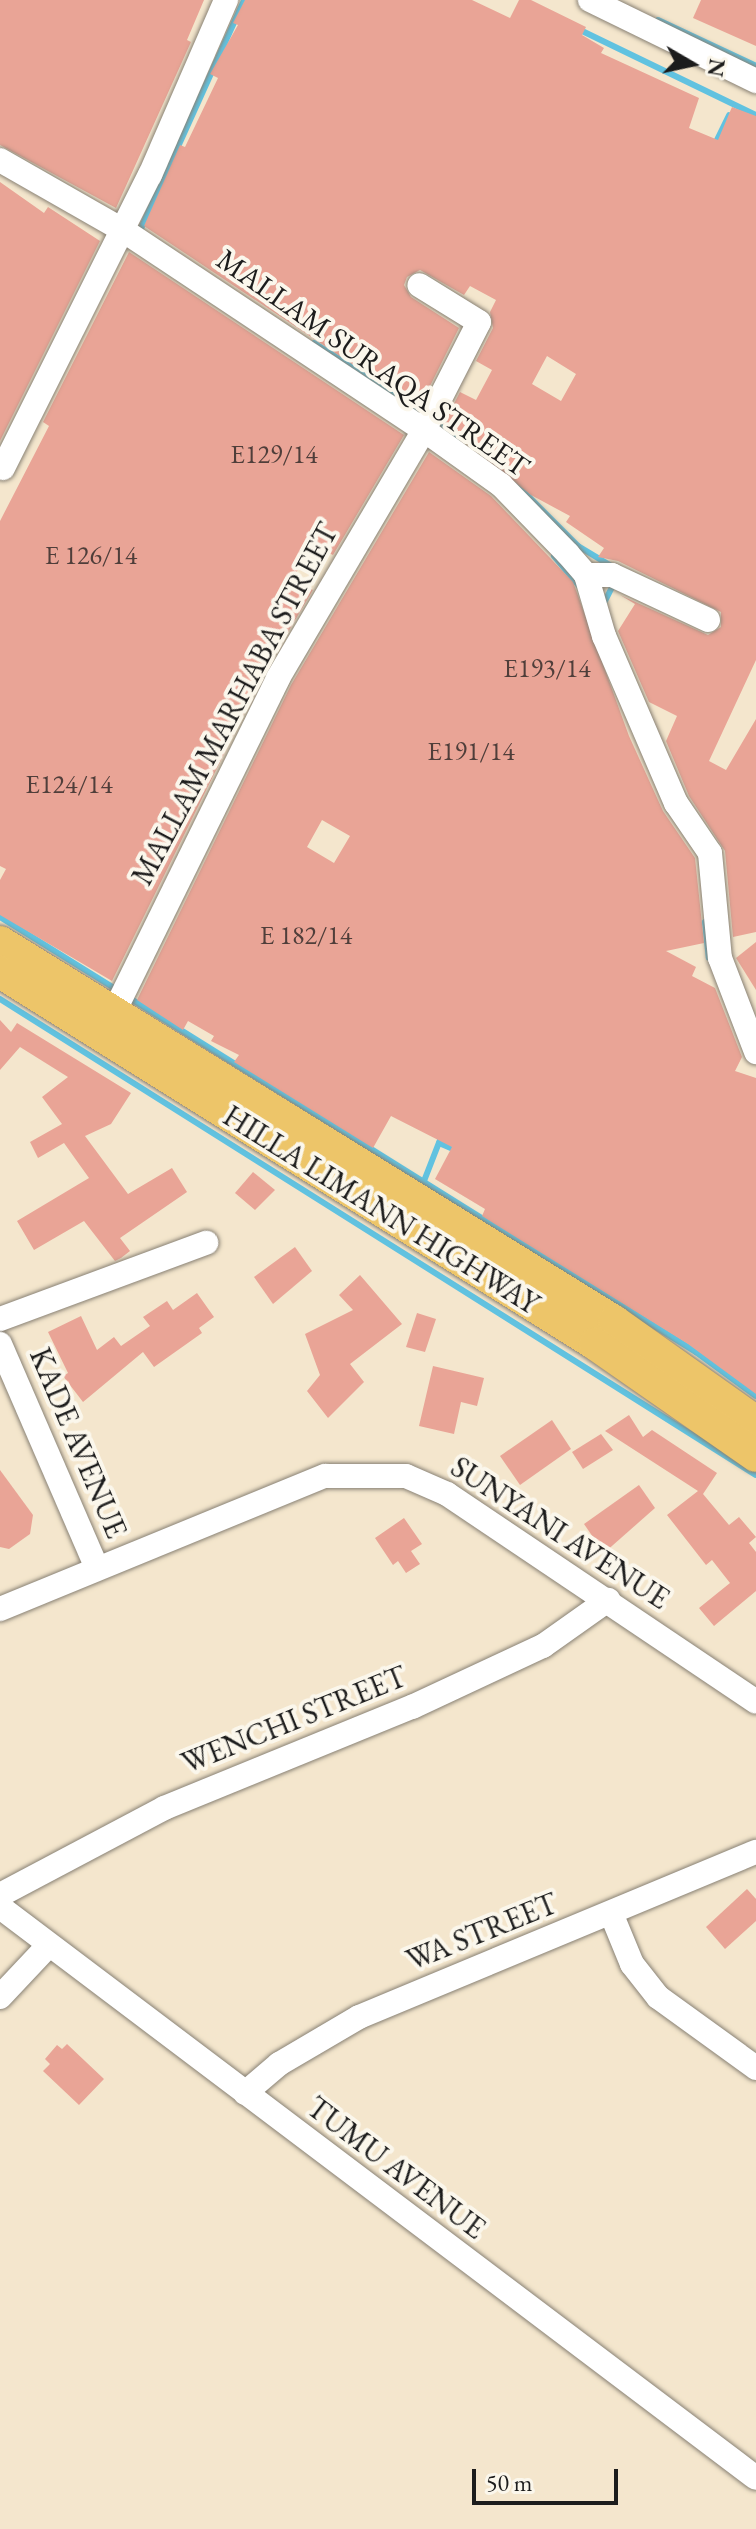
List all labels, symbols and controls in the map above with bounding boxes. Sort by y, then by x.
north arrow [652,24,732,104]
text: N [700,57,732,79]
street label: MALLAM SURAQA STREET [210,241,536,485]
house number: E129/14 [230,439,318,471]
street label: MALLAM MARHABA STREET [124,517,346,891]
house number: E 126/14 [45,540,137,572]
house number: E193/14 [503,653,591,685]
house number: E191/14 [427,736,515,768]
house number: E124/14 [25,769,113,801]
house number: E 182/14 [260,920,352,952]
street label: HILLA LIMANN HIGHWAY [217,1098,545,1322]
street label: KADE AVENUE [22,1342,134,1544]
street label: SUNYANI AVENUE [444,1449,676,1617]
street label: WENCHI STREET [176,1658,412,1782]
street label: WA STREET [401,1885,563,1979]
street label: TUMU AVENUE [300,2089,492,2247]
scale bar [476,2453,622,2503]
text: 50 m [486,2467,533,2498]

